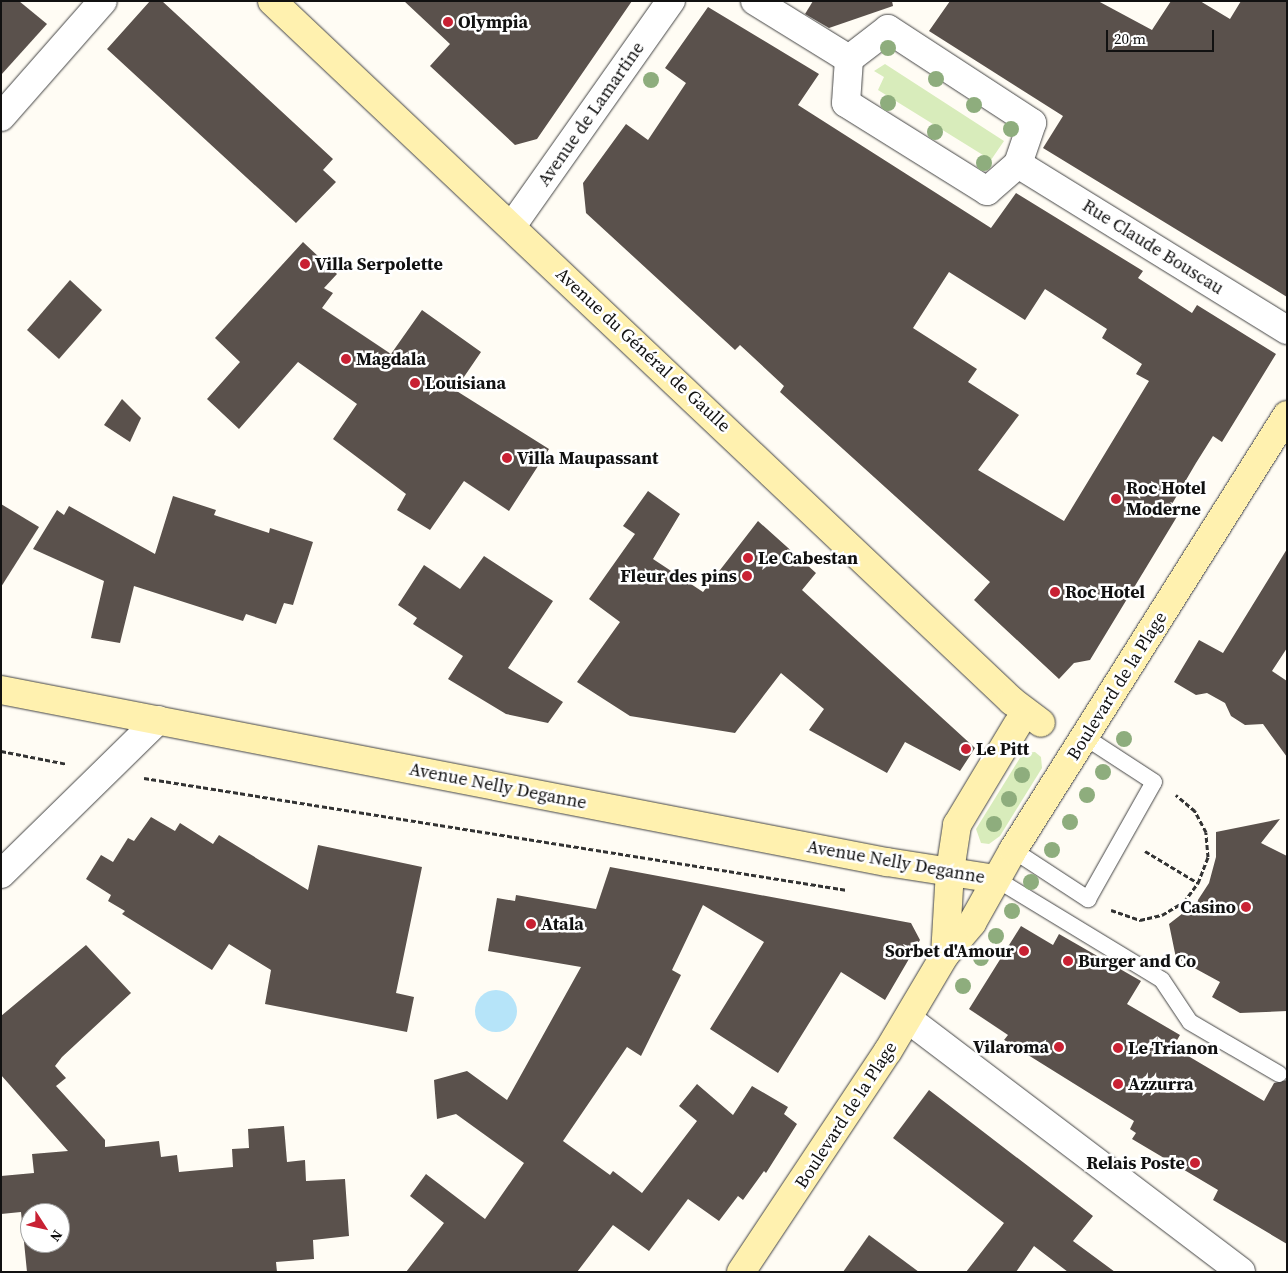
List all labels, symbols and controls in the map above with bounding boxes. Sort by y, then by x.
place label: Olympia [458,11,528,33]
marker: Olympia [442,16,454,28]
scale bar [1108,20,1216,52]
text: 20 m [1114,28,1146,49]
street label: Avenue de Lamartine [533,38,649,190]
street label: Rue Claude Bouscau [1078,195,1228,299]
place label: Villa Serpolette [315,253,443,275]
marker: Villa Serpolette [299,258,311,270]
street label: Avenue du Général de Gaulle [551,263,735,437]
place label: Magdala [356,348,426,370]
marker: Magdala [340,353,352,365]
place label: Louisiana [425,372,506,394]
marker: Louisiana [409,377,421,389]
place label: Villa Maupassant [517,447,658,469]
marker: Villa Maupassant [501,452,513,464]
place label: Roc Hotel Moderne [1126,478,1206,520]
marker: Roc Hotel Moderne [1110,493,1122,505]
place label: Le Cabestan [758,547,858,569]
marker: Le Cabestan [742,552,754,564]
place label: Fleur des pins [620,565,737,587]
marker: Fleur des pins [741,570,753,582]
place label: Roc Hotel [1065,581,1145,603]
marker: Roc Hotel [1049,586,1061,598]
street label: Boulevard de la Plage [1063,608,1171,764]
place label: Le Pitt [976,738,1029,760]
marker: Le Pitt [960,743,972,755]
street label: Avenue Nelly Deganne [407,758,589,814]
street label: Avenue Nelly Deganne [805,836,987,888]
place label: Casino [1180,896,1236,918]
marker: Casino [1240,901,1252,913]
place label: Atala [541,913,584,935]
marker: Atala [525,918,537,930]
place label: Sorbet d'Amour [885,940,1014,962]
marker: Sorbet d'Amour [1018,945,1030,957]
place label: Burger and Co [1078,950,1196,972]
marker: Burger and Co [1062,955,1074,967]
place label: Vilaroma [973,1036,1049,1058]
street label: Boulevard de la Plage [790,1037,902,1193]
place label: Le Trianon [1128,1037,1218,1059]
marker: Vilaroma [1053,1041,1065,1053]
marker: Le Trianon [1112,1042,1124,1054]
place label: Azzurra [1128,1073,1194,1095]
marker: Azzurra [1112,1078,1124,1090]
place label: Relais Poste [1086,1152,1185,1174]
marker: Relais Poste [1189,1157,1201,1169]
north arrow [20,1203,70,1253]
text: N [45,1226,68,1246]

